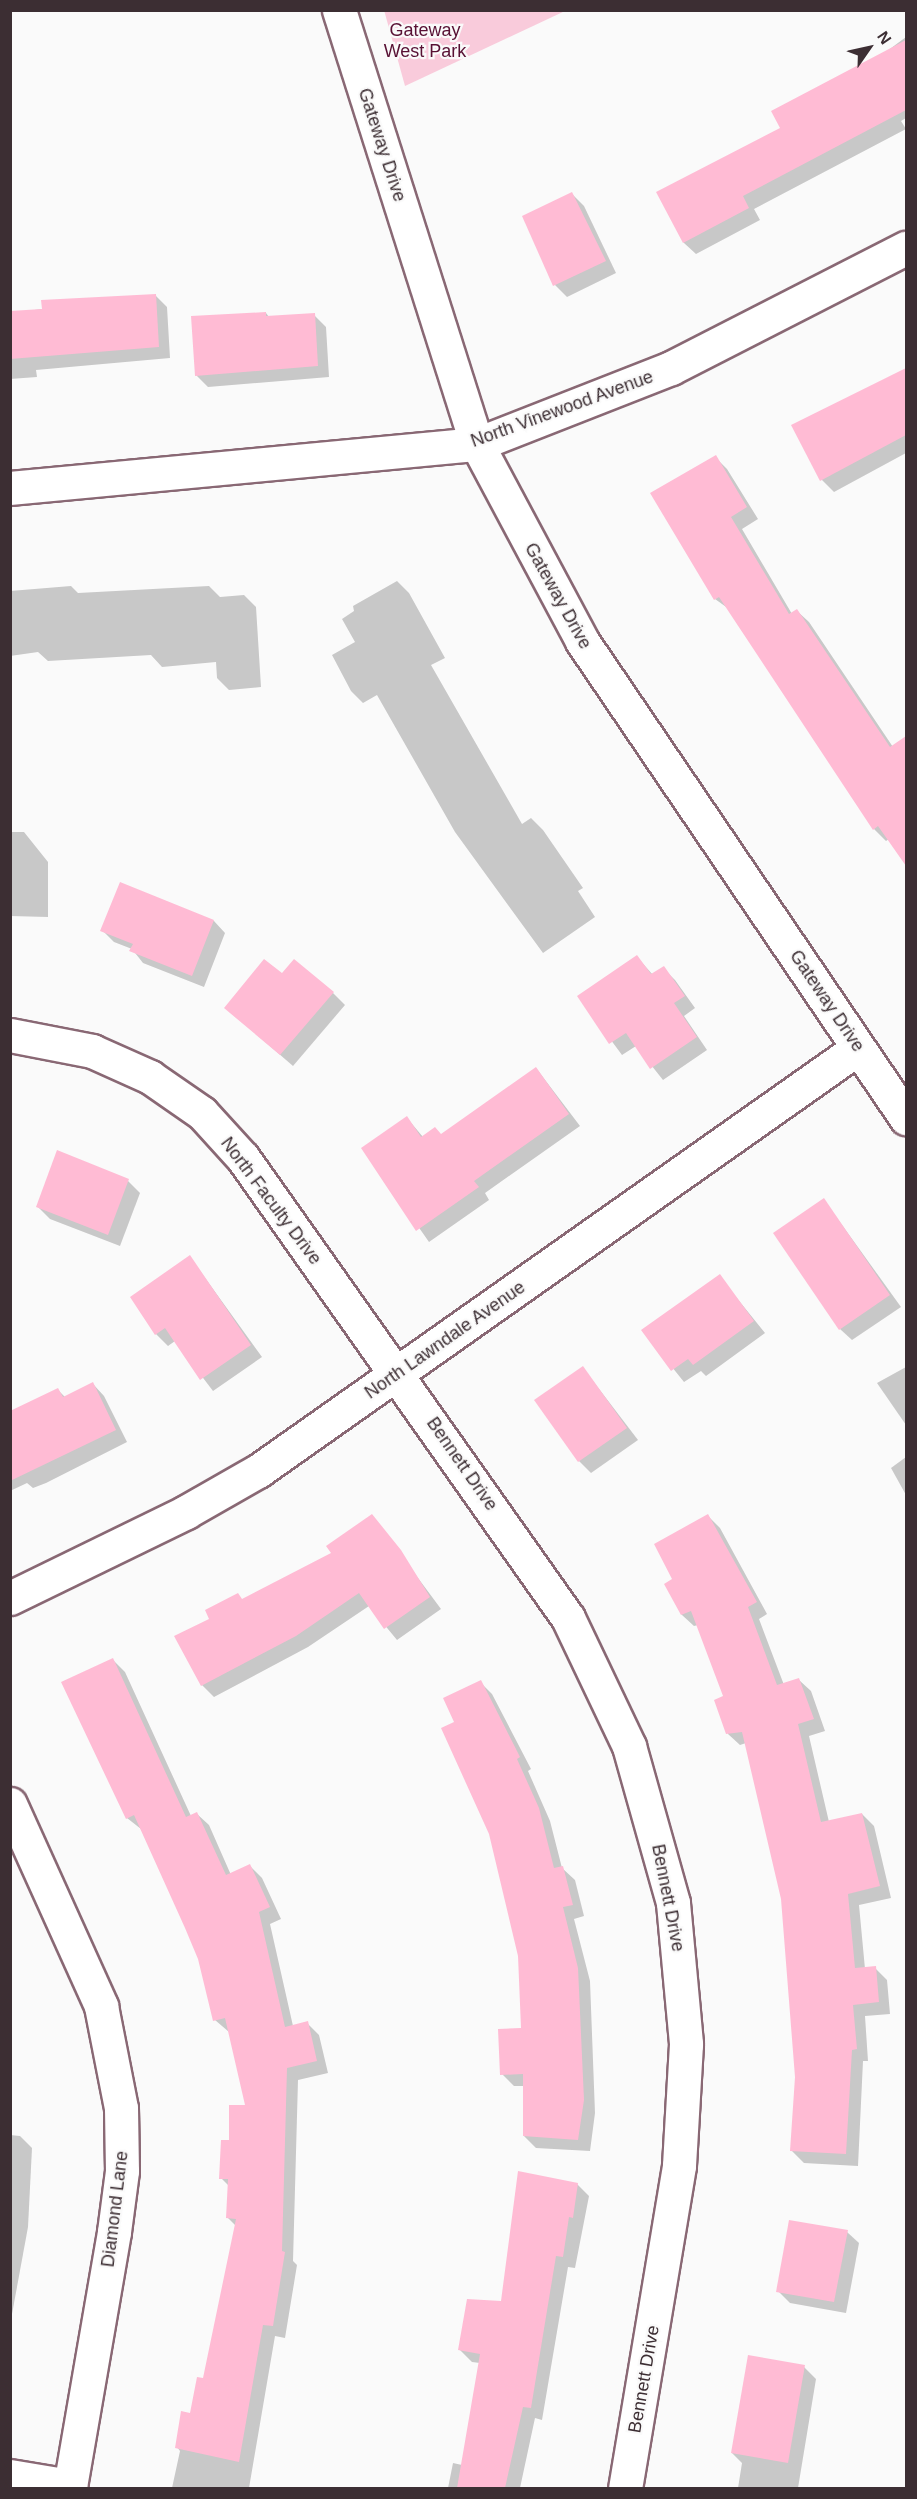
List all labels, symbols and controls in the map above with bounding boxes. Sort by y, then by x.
north arrow [839,18,899,78]
park label: Gateway West Park [384,20,466,63]
text: N [874,28,895,47]
street label: Gateway Drive [353,86,411,204]
street label: North Vinewood Avenue [467,366,657,452]
street label: Gateway Drive [520,539,596,653]
street label: Gateway Drive [785,946,869,1056]
street label: North Faculty Drive [216,1133,326,1269]
street label: North Lawndale Avenue [360,1276,530,1404]
street label: Bennett Drive [422,1413,502,1515]
street label: Bennett Drive [647,1842,689,1954]
street label: Diamond Lane [97,2150,133,2268]
street label: Bennett Drive [624,2323,664,2435]

